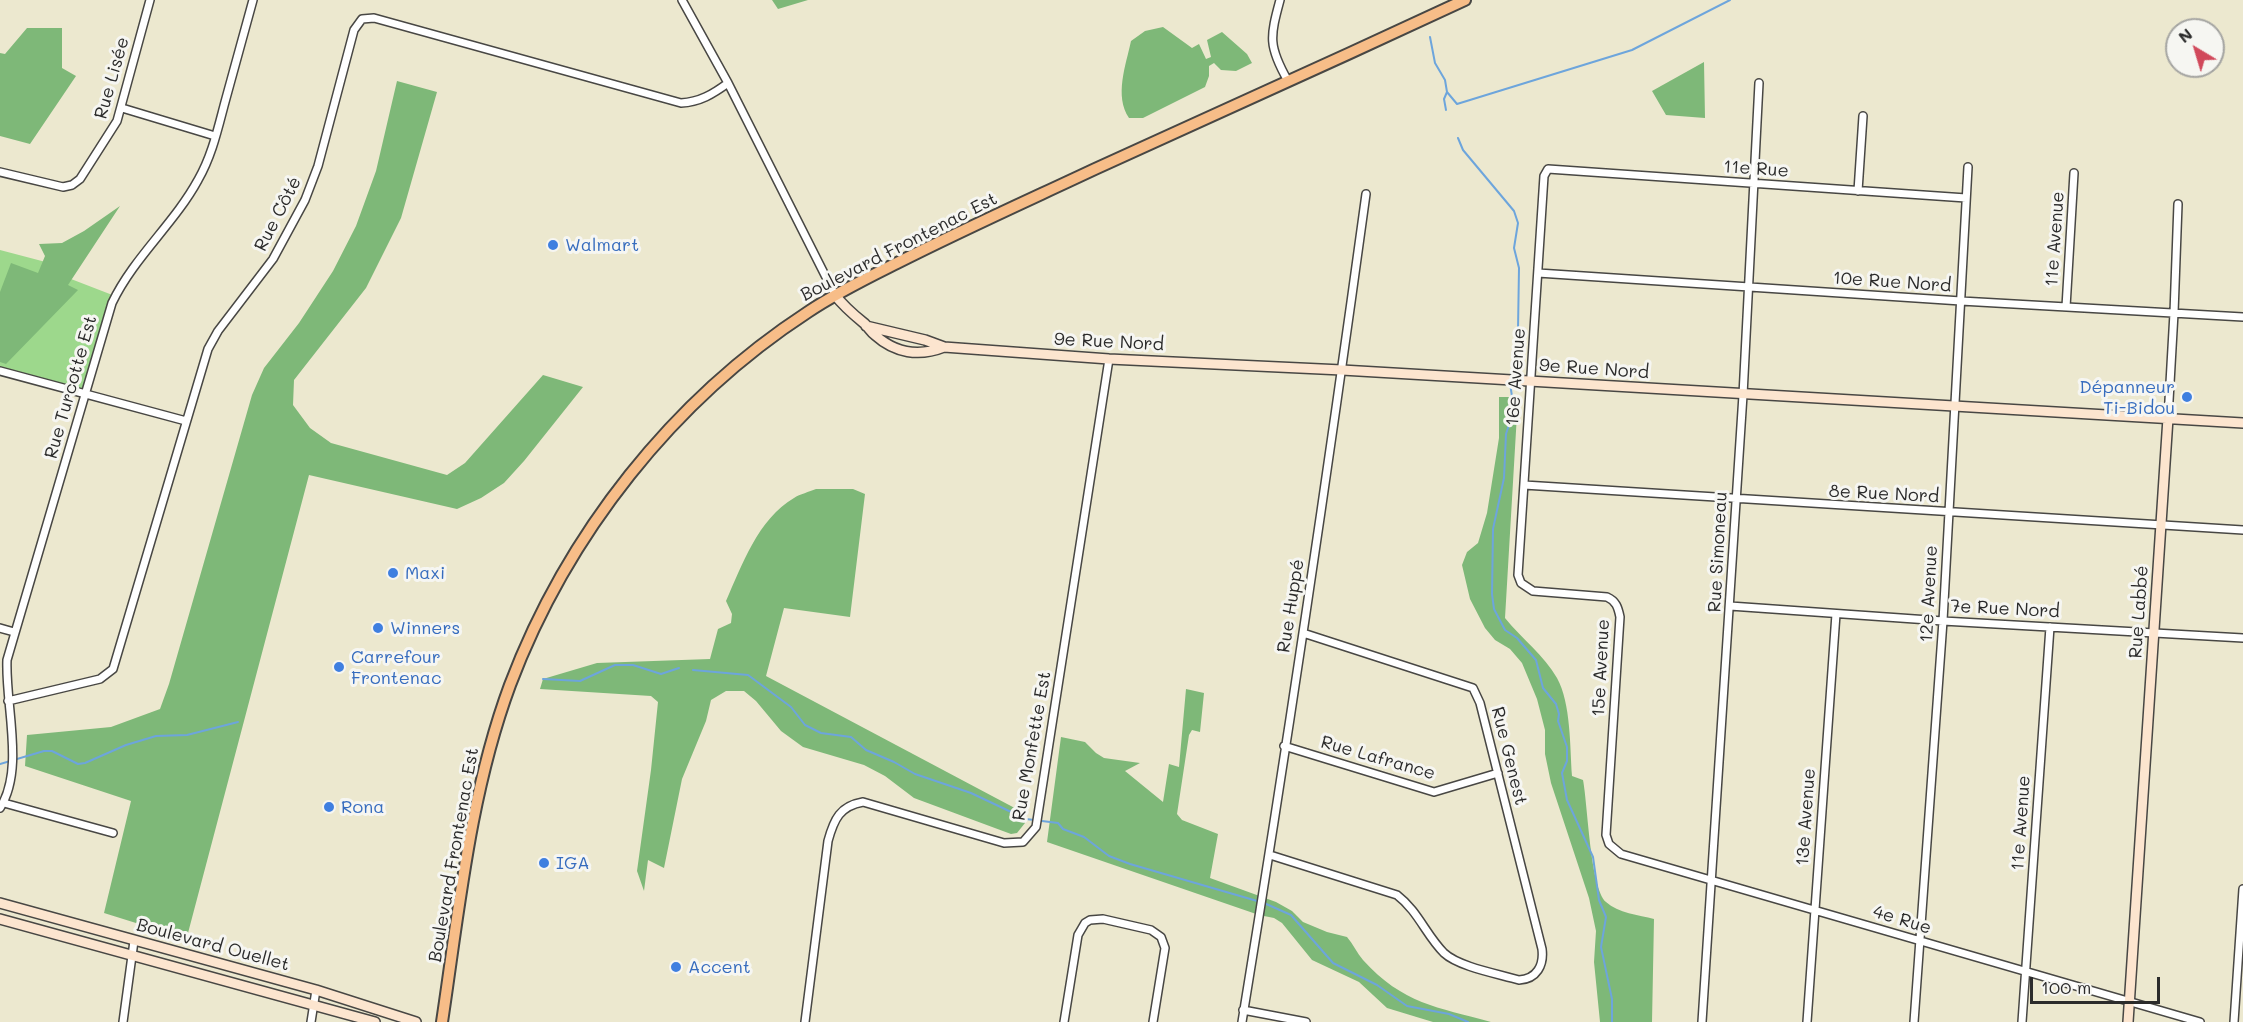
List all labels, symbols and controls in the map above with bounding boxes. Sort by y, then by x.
north arrow [2165,18,2225,78]
text: N [2174,23,2196,47]
street label: Rue Lisée [90,35,134,121]
street label: 11e Rue [1723,156,1789,182]
street label: Rue Côté [250,173,306,255]
street label: Boulevard Frontenac Est [797,188,1001,306]
street label: 11e Avenue [2041,191,2069,287]
place label: Walmart [565,234,639,256]
marker: Walmart [546,238,560,252]
street label: 10e Rue Nord [1832,267,1952,297]
street label: Rue Turcotte Est [40,313,102,461]
street label: 16e Avenue [1502,327,1530,427]
street label: 9e Rue Nord [1053,328,1165,356]
street label: 9e Rue Nord [1538,354,1650,384]
place label: Dépanneur Ti-Bidou [2079,376,2175,418]
marker: Dépanneur Ti-Bidou [2180,390,2194,404]
street label: 8e Rue Nord [1828,480,1940,508]
street label: Rue Simoneau [1704,491,1732,613]
street label: 12e Avenue [1916,545,1942,643]
street label: Rue Huppé [1273,558,1309,654]
place label: Maxi [405,562,445,584]
street label: Rue Labbé [2125,565,2153,659]
marker: Maxi [386,566,400,580]
street label: 7e Rue Nord [1950,595,2060,623]
place label: Winners [390,617,460,639]
street label: 15e Avenue [1588,619,1614,717]
marker: Winners [371,621,385,635]
place label: Carrefour Frontenac [351,646,442,688]
marker: Carrefour Frontenac [332,660,346,674]
street label: Rue Monfette Est [1008,670,1056,822]
street label: Rue Genest [1486,705,1532,807]
street label: Rue Lafrance [1318,731,1438,785]
street label: Boulevard Frontenac Est [424,746,484,964]
street label: 13e Avenue [1792,767,1820,867]
street label: 11e Avenue [2007,775,2035,871]
place label: Rona [341,796,384,818]
marker: Rona [322,800,336,814]
place label: IGA [556,852,590,874]
marker: IGA [537,856,551,870]
street label: 4e Rue [1870,901,1934,939]
street label: Boulevard Ouellet [134,914,292,976]
place label: Accent [688,956,751,978]
marker: Accent [669,960,683,974]
scale bar [2033,965,2164,1003]
text: 100 m [2041,975,2091,999]

